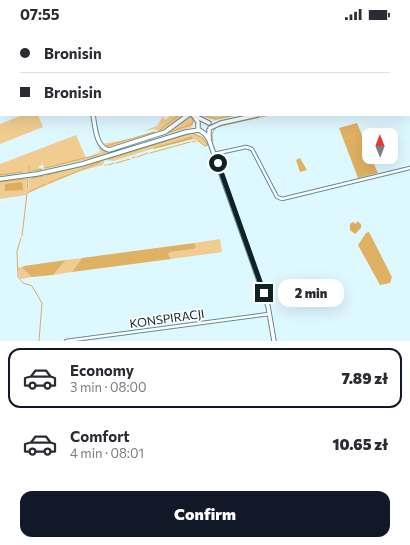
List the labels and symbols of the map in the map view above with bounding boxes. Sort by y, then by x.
north arrow [362,128,398,164]
route start [209,154,227,172]
callout: 2 min [278,279,344,307]
route end [255,284,273,302]
street label: KONSPIRACJI [129,306,205,331]

